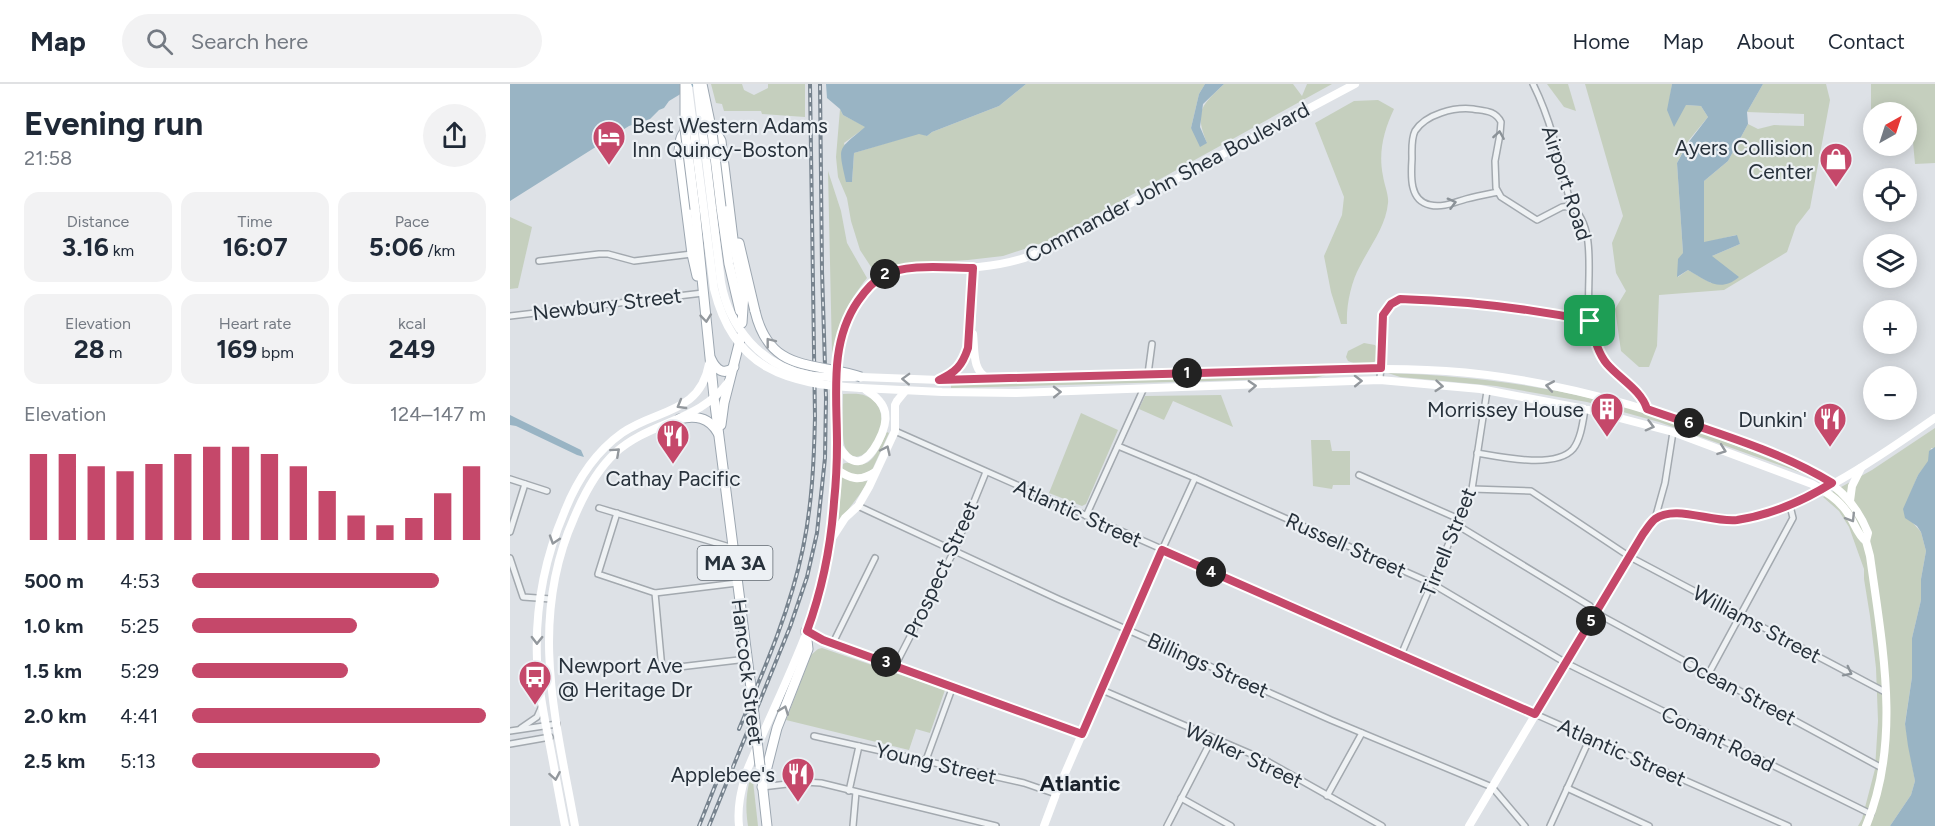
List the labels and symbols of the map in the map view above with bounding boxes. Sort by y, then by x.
street label: Commander John Shea Boulevard [1021,96,1313,268]
north arrow [1863,102,1917,156]
place label: Best Western Adams Inn Quincy-Boston [632,113,828,162]
hotel icon: Best Western Adams Inn Quincy-Boston [591,119,627,166]
street label: Airport Road [1537,122,1597,244]
one-way arrow [1493,130,1505,140]
place label: Ayers Collision Center [1675,135,1813,184]
shop icon: Ayers Collision Center [1818,141,1854,188]
one-way arrow [1446,198,1457,210]
pin: 2 [870,259,900,289]
street label: Newbury Street [531,282,683,326]
pin [1564,295,1615,346]
one-way arrow [699,314,712,323]
one-way arrow [766,338,777,349]
pin: 1 [1172,358,1202,388]
one-way arrow [901,372,910,385]
one-way arrow [1353,375,1362,387]
one-way arrow [1247,379,1256,392]
one-way arrow [1434,379,1443,392]
one-way arrow [1545,380,1554,392]
one-way arrow [1052,385,1061,398]
building icon: Morrissey House [1589,391,1625,438]
place label: Morrissey House [1427,397,1584,422]
one-way arrow [677,398,687,409]
restaurant icon: Dunkin' [1812,401,1848,448]
place label: Dunkin' [1738,407,1807,432]
pin: 6 [1674,408,1704,438]
restaurant icon: Cathay Pacific [655,418,691,465]
one-way arrow [1645,419,1655,431]
one-way arrow [1716,442,1726,455]
one-way arrow [879,446,891,457]
one-way arrow [610,448,620,459]
place label: Cathay Pacific [605,466,741,491]
street label: Atlantic Street [1010,474,1146,552]
street label: Tirrell Street [1415,484,1481,600]
street label: Prospect Street [898,496,984,641]
street label: Russell Street [1282,507,1410,583]
one-way arrow [1843,512,1855,522]
one-way arrow [548,534,561,545]
road number: MA 3A [698,546,772,580]
pin: 4 [1196,557,1226,587]
street label: Williams Street [1689,580,1825,668]
street label: Hancock Street [727,597,769,747]
pin: 5 [1576,606,1606,636]
street label: Billings Street [1144,627,1272,703]
one-way arrow [531,635,543,644]
pin: 3 [871,647,901,677]
street label: Ocean Street [1678,649,1800,731]
place label: Newport Ave @ Heritage Dr [558,653,692,702]
bus stop icon: Newport Ave @ Heritage Dr [517,659,553,706]
one-way arrow [1842,665,1852,676]
street label: Conant Road [1657,701,1779,777]
one-way arrow [776,705,789,716]
street label: Atlantic Street [1554,713,1690,791]
street label: Walker Street [1181,717,1307,793]
street label: Young Street [873,737,999,789]
restaurant icon: Applebee's [780,756,816,803]
place label: Applebee's [671,762,775,787]
district label: Atlantic [1040,770,1120,797]
one-way arrow [549,771,561,780]

